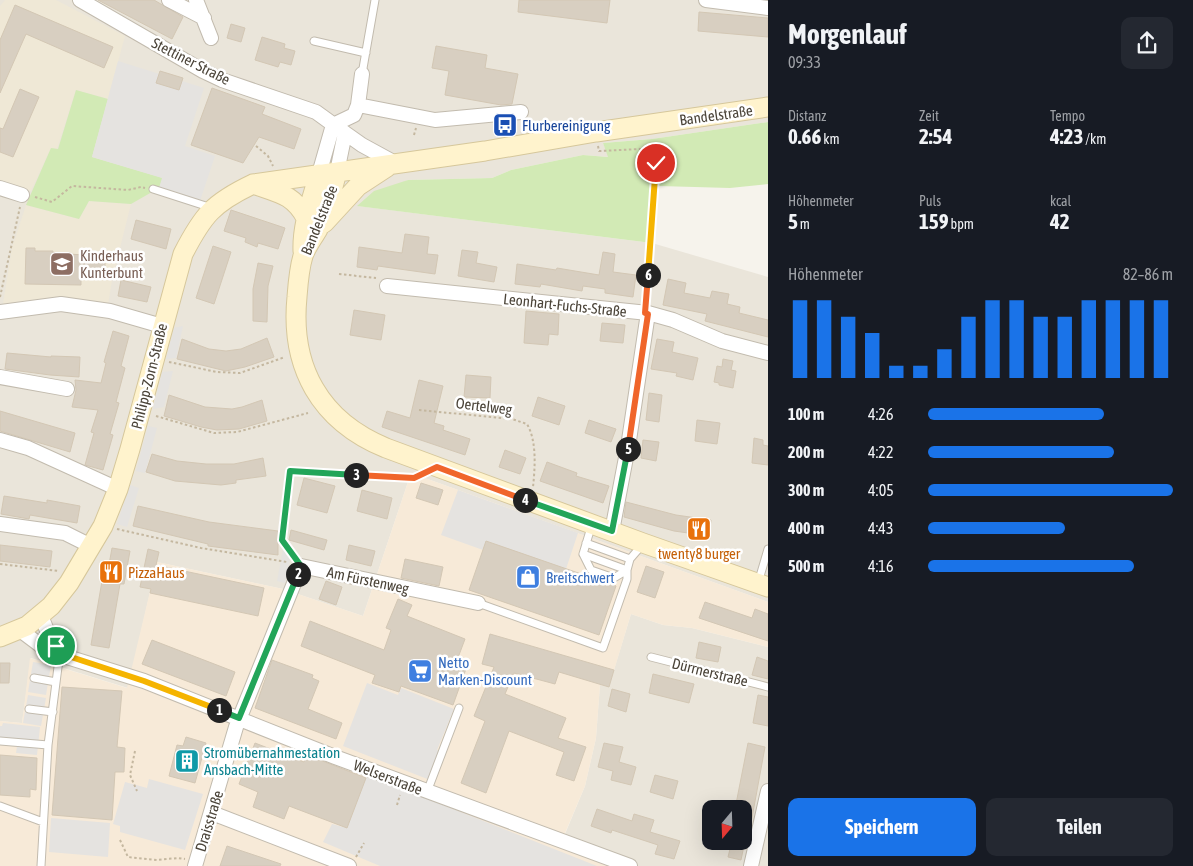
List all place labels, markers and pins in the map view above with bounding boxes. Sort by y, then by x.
bus stop icon: Flurbereinigung [492,112,518,138]
place label: Flurbereinigung [522,117,611,134]
pin [635,142,677,184]
place label: Kinderhaus Kunterbunt [80,247,143,281]
school or university icon: Kinderhaus Kunterbunt [49,251,75,277]
pin: 6 [636,262,660,288]
pin: 5 [616,436,640,462]
pin: 3 [344,462,368,488]
pin: 4 [512,488,538,512]
restaurant icon: twenty8 burger [686,516,712,542]
place label: twenty8 burger [658,545,741,562]
restaurant icon: PizzaHaus [98,559,124,585]
pin: 2 [286,562,310,586]
place label: PizzaHaus [128,564,185,581]
shop icon: Breitschwert [515,564,541,590]
place label: Breitschwert [546,569,614,586]
pin [35,625,77,667]
place label: Netto Marken-Discount [438,654,532,688]
supermarket icon: Netto Marken-Discount [407,658,433,684]
pin: 1 [206,698,232,722]
place label: Stromübernahmestation Ansbach-Mitte [204,744,340,778]
building icon: Stromübernahmestation Ansbach-Mitte [174,748,200,774]

